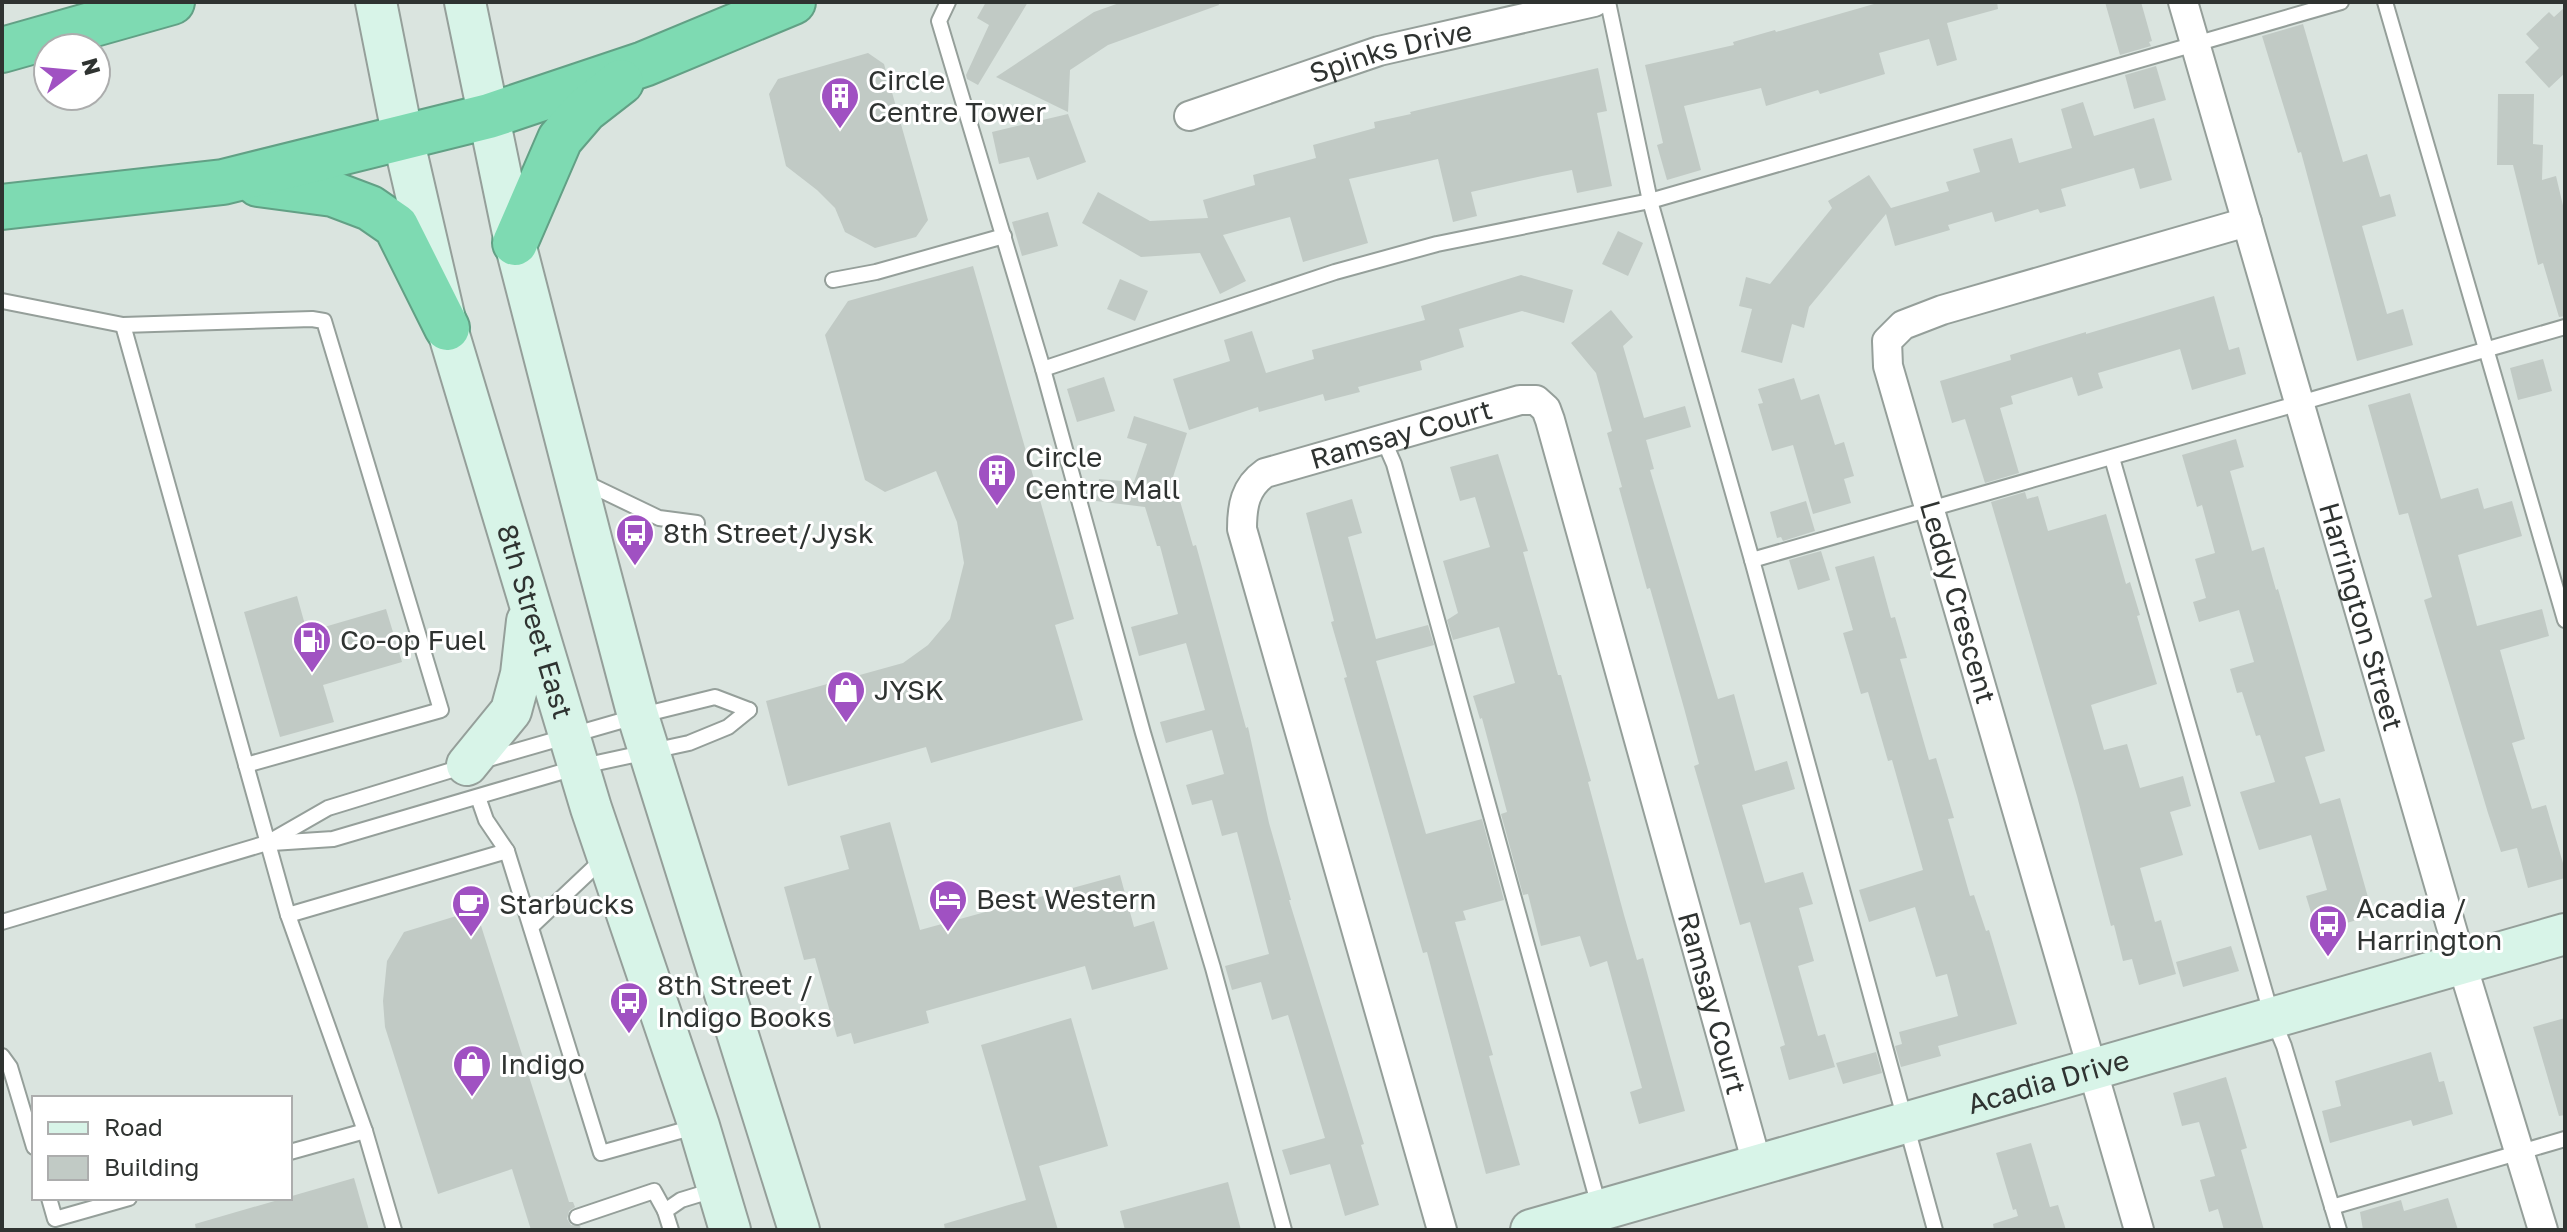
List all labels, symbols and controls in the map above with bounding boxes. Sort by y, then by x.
street label: Spinks Drive [1305,13,1475,90]
north arrow [32,32,112,112]
text: N [76,55,107,78]
place label: Circle Centre Tower [868,63,1046,128]
building icon: Circle Centre Tower [819,75,861,130]
street label: Ramsay Court [1306,392,1496,475]
place label: Circle Centre Mall [1025,440,1180,505]
building icon: Circle Centre Mall [976,452,1018,507]
street label: Leddy Crescent [1914,497,2003,707]
street label: Harrington Street [2313,499,2410,735]
bus stop icon: 8th Street/Jysk [614,512,656,567]
place label: 8th Street/Jysk [663,516,874,549]
street label: 8th Street East [491,520,580,722]
fuel station icon: Co-op Fuel [291,619,333,674]
place label: Co-op Fuel [340,623,486,656]
shop icon: JYSK [825,669,867,724]
place label: JYSK [874,673,944,706]
hotel icon: Best Western [927,878,969,933]
place label: Best Western [976,882,1156,915]
cafe icon: Starbucks [450,883,492,938]
place label: Starbucks [499,887,634,920]
place label: Acadia / Harrington [2356,891,2502,956]
bus stop icon: Acadia / Harrington [2307,903,2349,958]
street label: Ramsay Court [1672,908,1754,1098]
place label: 8th Street / Indigo Books [657,968,832,1033]
bus stop icon: 8th Street / Indigo Books [608,980,650,1035]
shop icon: Indigo [451,1043,493,1098]
street label: Acadia Drive [1963,1043,2133,1120]
place label: Indigo [500,1047,585,1080]
legend [32,1096,292,1200]
text: Road [104,1112,163,1141]
text: Building [104,1152,199,1181]

